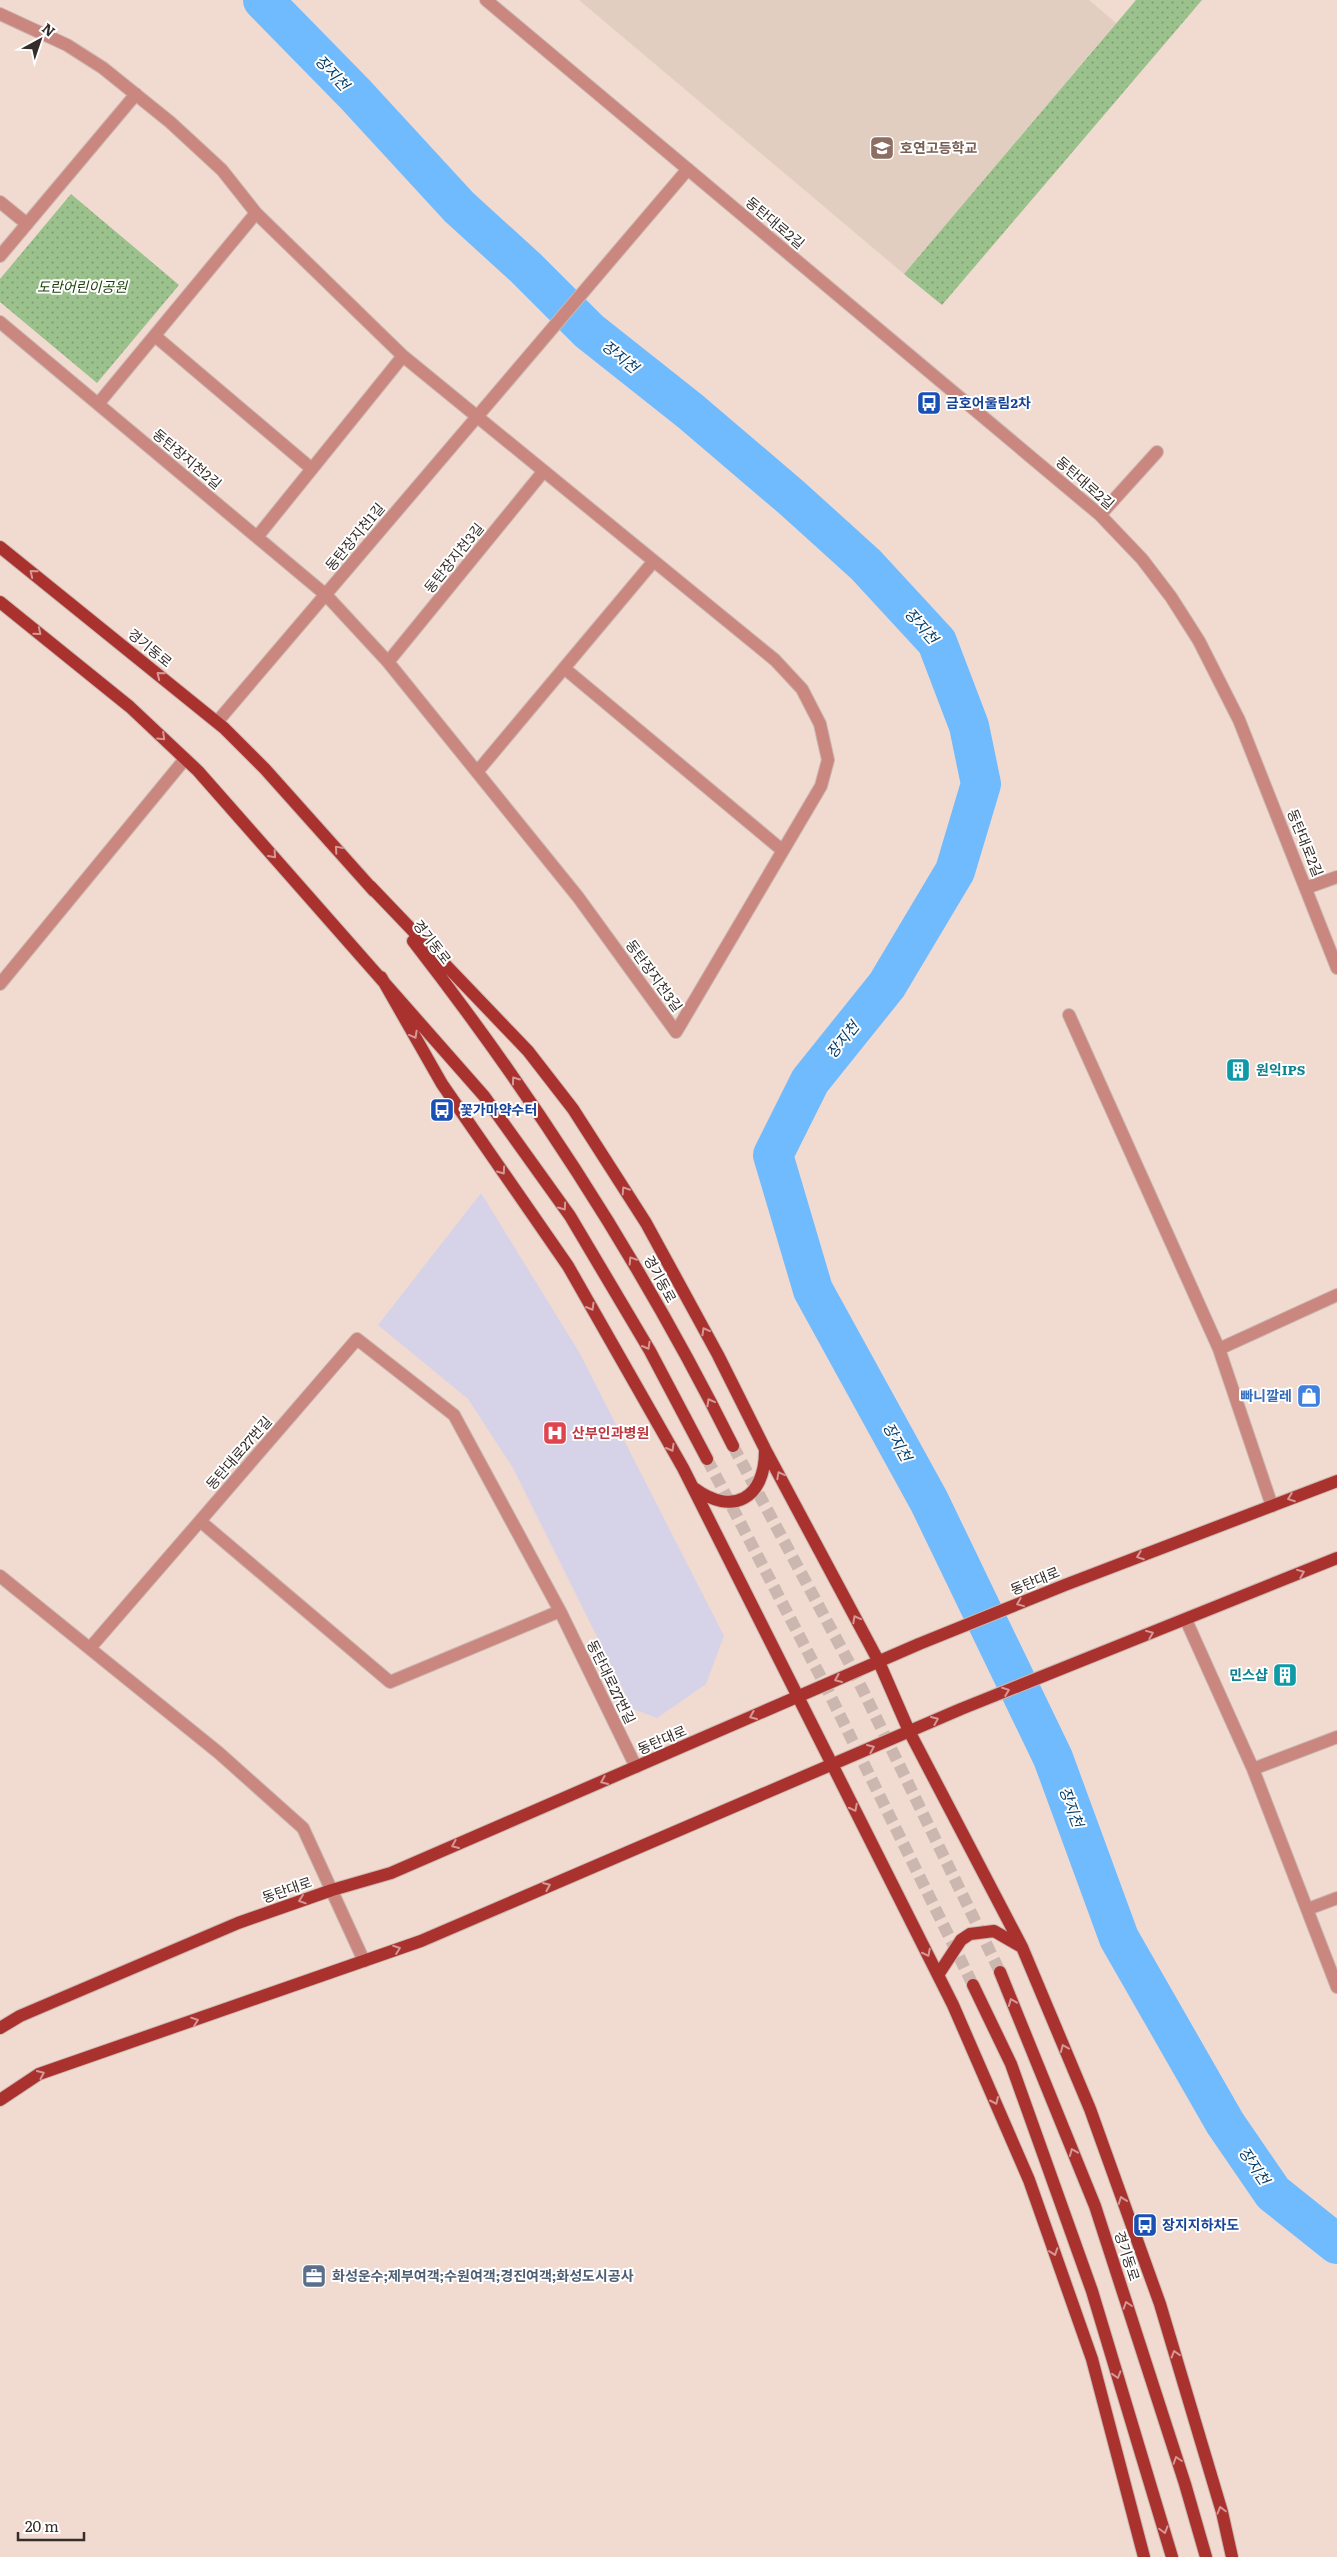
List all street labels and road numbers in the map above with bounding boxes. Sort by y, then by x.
street label: 동탄대로2길 [742,192,809,253]
street label: 동탄장지천2길 [149,423,226,493]
street label: 동탄대로2길 [1052,451,1119,513]
street label: 동탄장지천1길 [320,498,389,575]
street label: 동탄장지천3길 [419,518,488,597]
street label: 경기동로 [124,623,177,671]
street label: 동탄대로2길 [1283,806,1329,880]
street label: 경기동로 [409,915,457,968]
street label: 동탄장지천3길 [622,935,688,1016]
street label: 경기동로 [640,1251,682,1306]
street label: 동탄대로27번길 [201,1411,276,1493]
street label: 동탄대로 [1007,1561,1062,1599]
street label: 동탄대로27번길 [583,1636,641,1727]
street label: 동탄대로 [634,1720,689,1758]
street label: 동탄대로 [259,1871,314,1907]
street label: 경기동로 [1110,2228,1145,2283]

